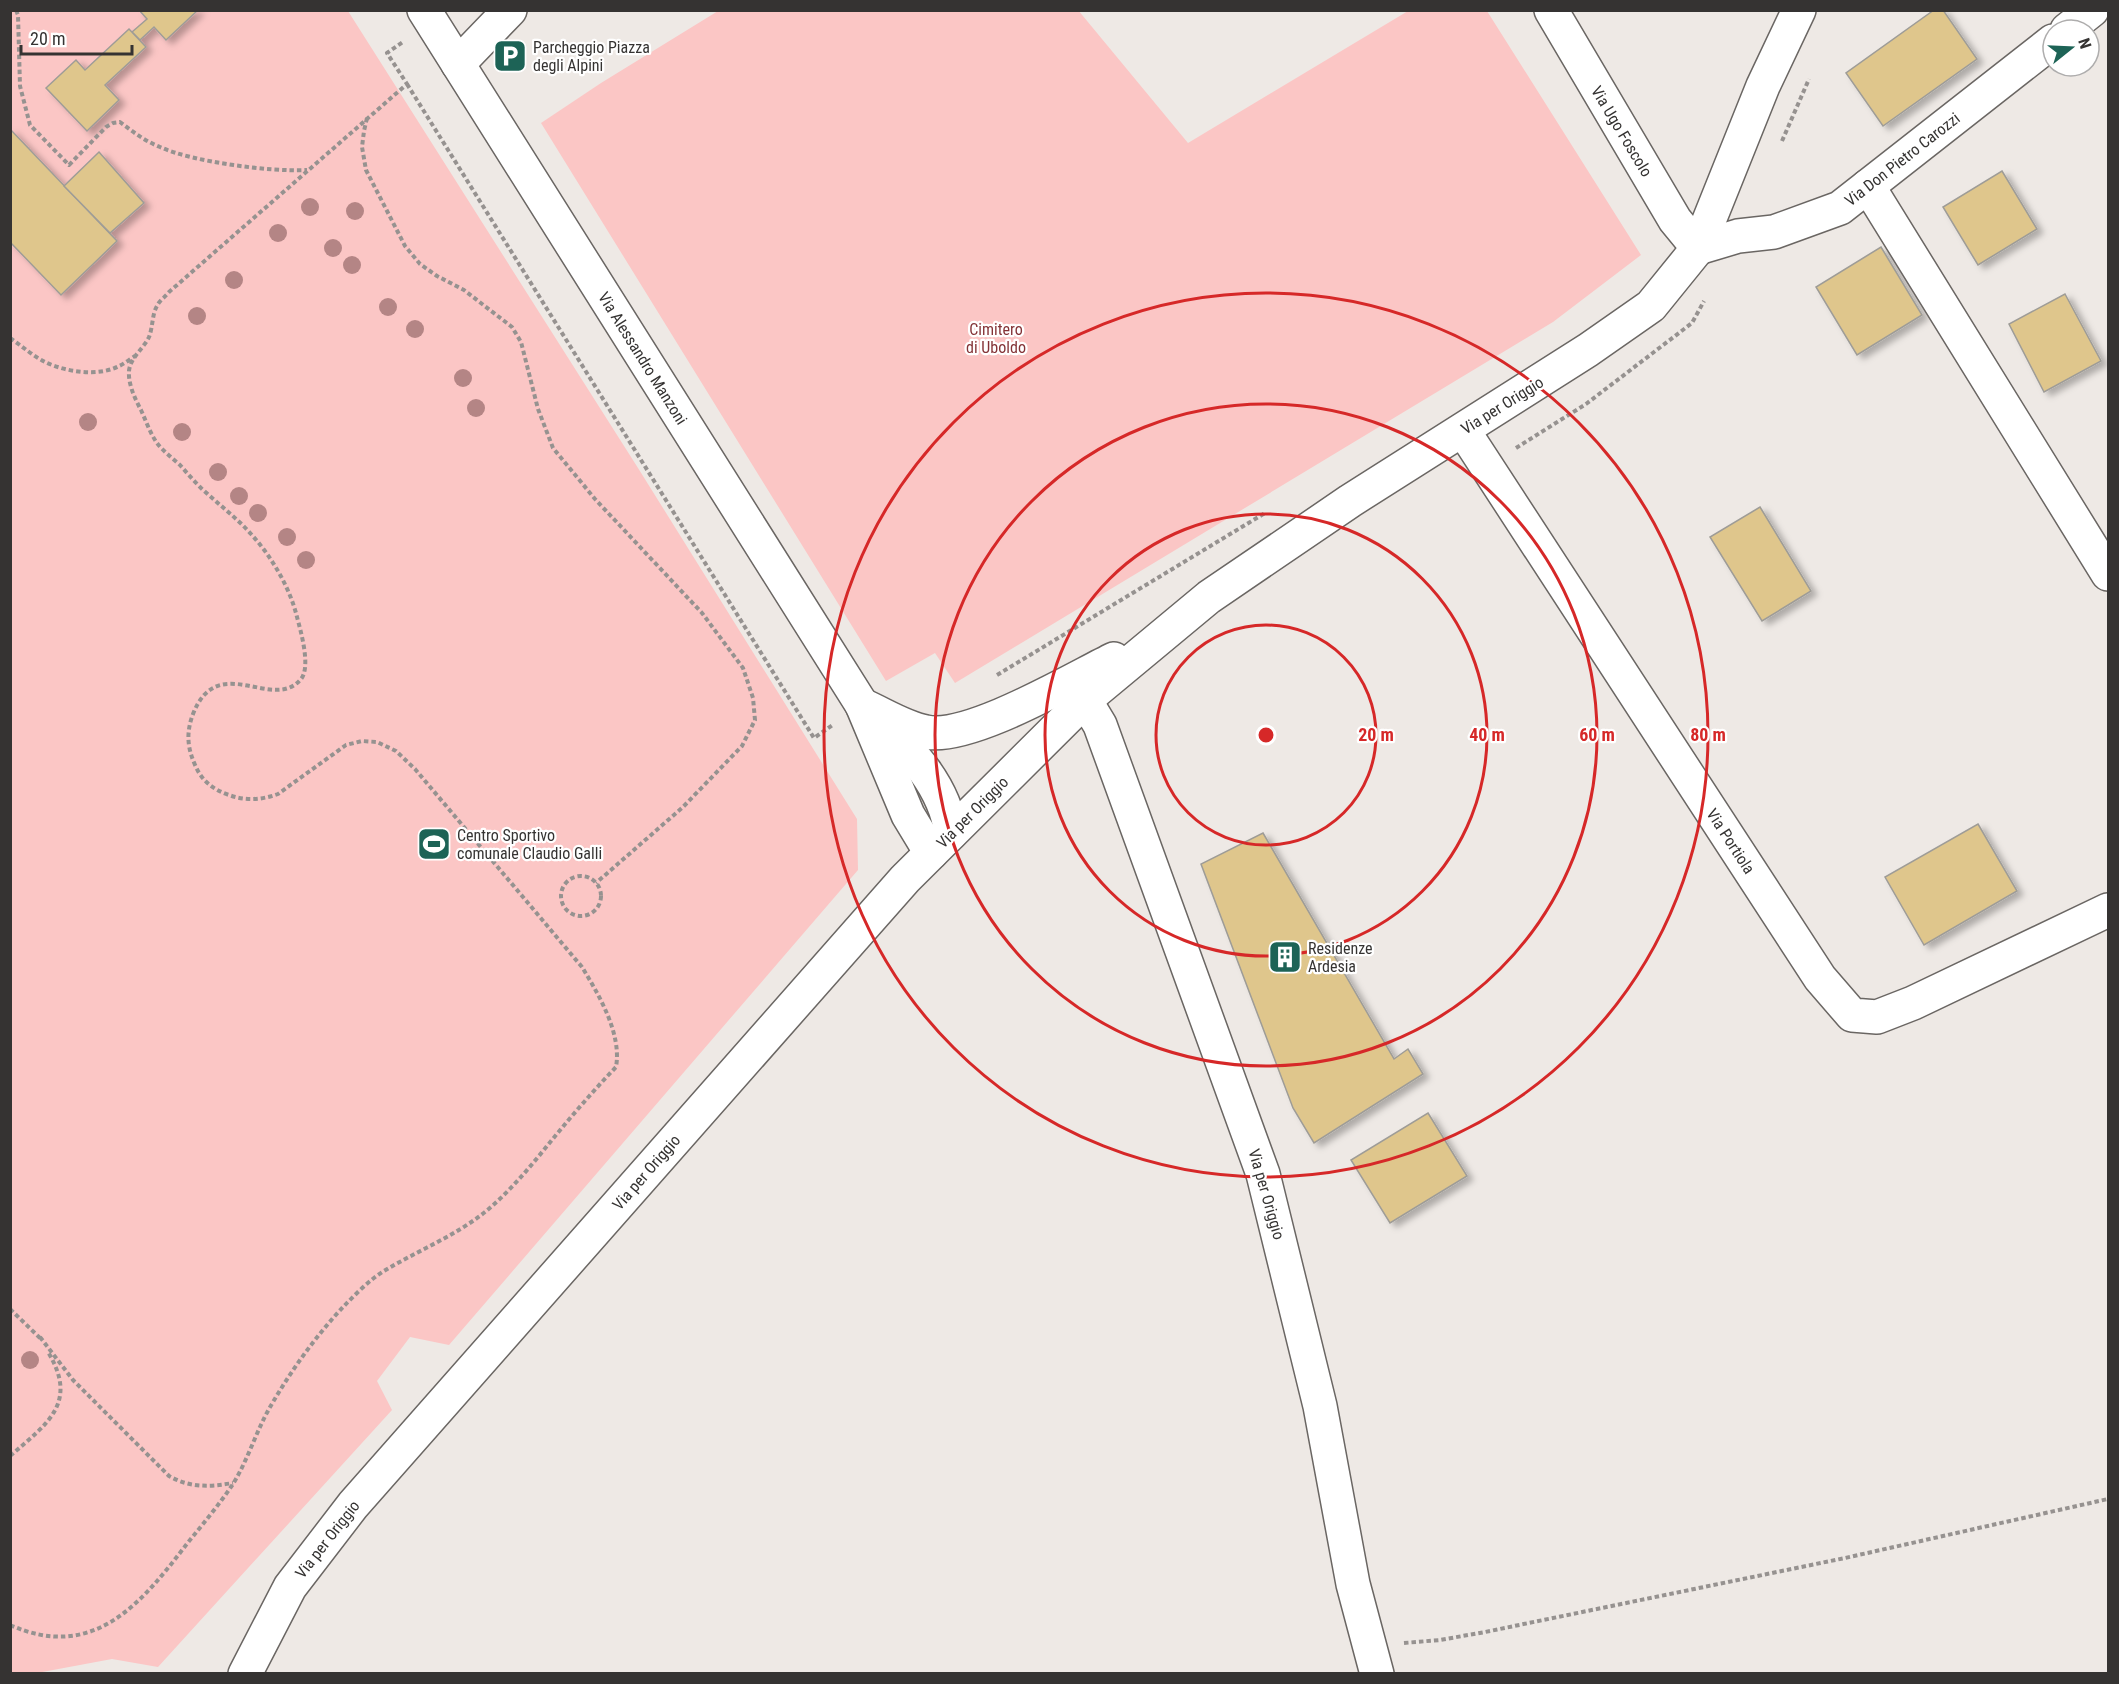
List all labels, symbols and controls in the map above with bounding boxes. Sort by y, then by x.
scale bar [21,18,132,56]
north arrow [2041,18,2101,78]
text: 20 m [30,28,65,49]
text: N [2074,36,2095,51]
parking icon: Parcheggio Piazza degli Alpini [492,38,528,74]
place label: Parcheggio Piazza degli Alpini [533,38,650,75]
street label: Via Ugo Foscolo [1587,82,1656,180]
street label: Via Don Pietro Carozzi [1841,109,1964,210]
street label: Via Alessandro Manzoni [594,289,691,428]
park label: Cimitero di Uboldo [966,320,1026,357]
street label: Via per Origgio [1458,373,1547,438]
text: 20 m [1358,724,1394,745]
text: 40 m [1469,724,1505,745]
text: 60 m [1579,724,1615,745]
text: 80 m [1690,724,1726,745]
centre of rings [1256,725,1276,745]
street label: Via per Origgio [933,773,1012,852]
street label: Via Portiola [1703,805,1759,877]
sports icon: Centro Sportivo comunale Claudio Galli [416,826,452,862]
place label: Centro Sportivo comunale Claudio Galli [457,826,602,863]
building icon: Residenze Ardesia [1267,939,1303,975]
place label: Residenze Ardesia [1308,939,1373,976]
street label: Via per Origgio [609,1131,684,1214]
street label: Via per Origgio [1244,1147,1289,1242]
street label: Via per Origgio [291,1497,364,1582]

